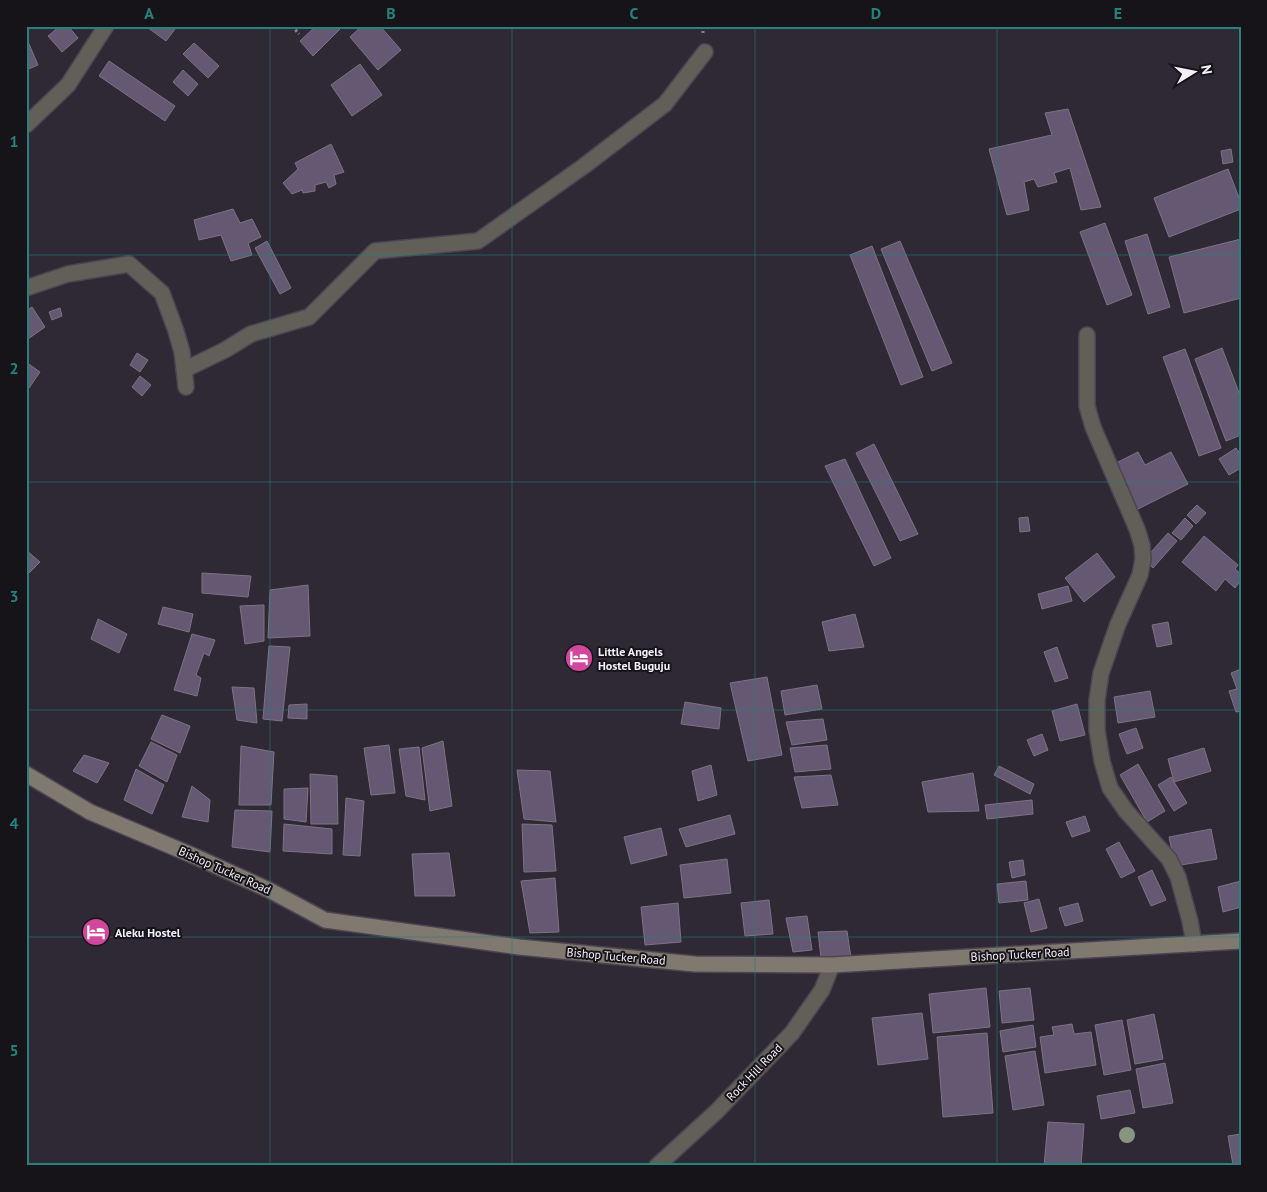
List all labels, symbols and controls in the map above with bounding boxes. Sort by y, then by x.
text: A [144,3,154,23]
text: B [386,3,396,23]
text: C [630,3,639,23]
text: D [871,3,881,23]
text: E [1114,3,1122,23]
north arrow [1170,48,1220,98]
text: N [1197,64,1216,76]
text: 1 [9,131,19,151]
text: 2 [9,358,19,378]
text: 3 [9,586,19,606]
hotel icon: Little Angels Hostel Buguju [564,643,594,673]
place label: Little Angels Hostel Buguju [598,644,670,673]
text: 4 [9,813,19,833]
street label: Bishop Tucker Road [177,843,273,897]
hotel icon: Aleku Hostel [81,917,111,947]
place label: Aleku Hostel [115,925,181,940]
street label: Bishop Tucker Road [566,944,666,968]
street label: Bishop Tucker Road [970,944,1070,964]
text: 5 [9,1040,19,1060]
street label: Rock Hill Road [723,1040,785,1104]

